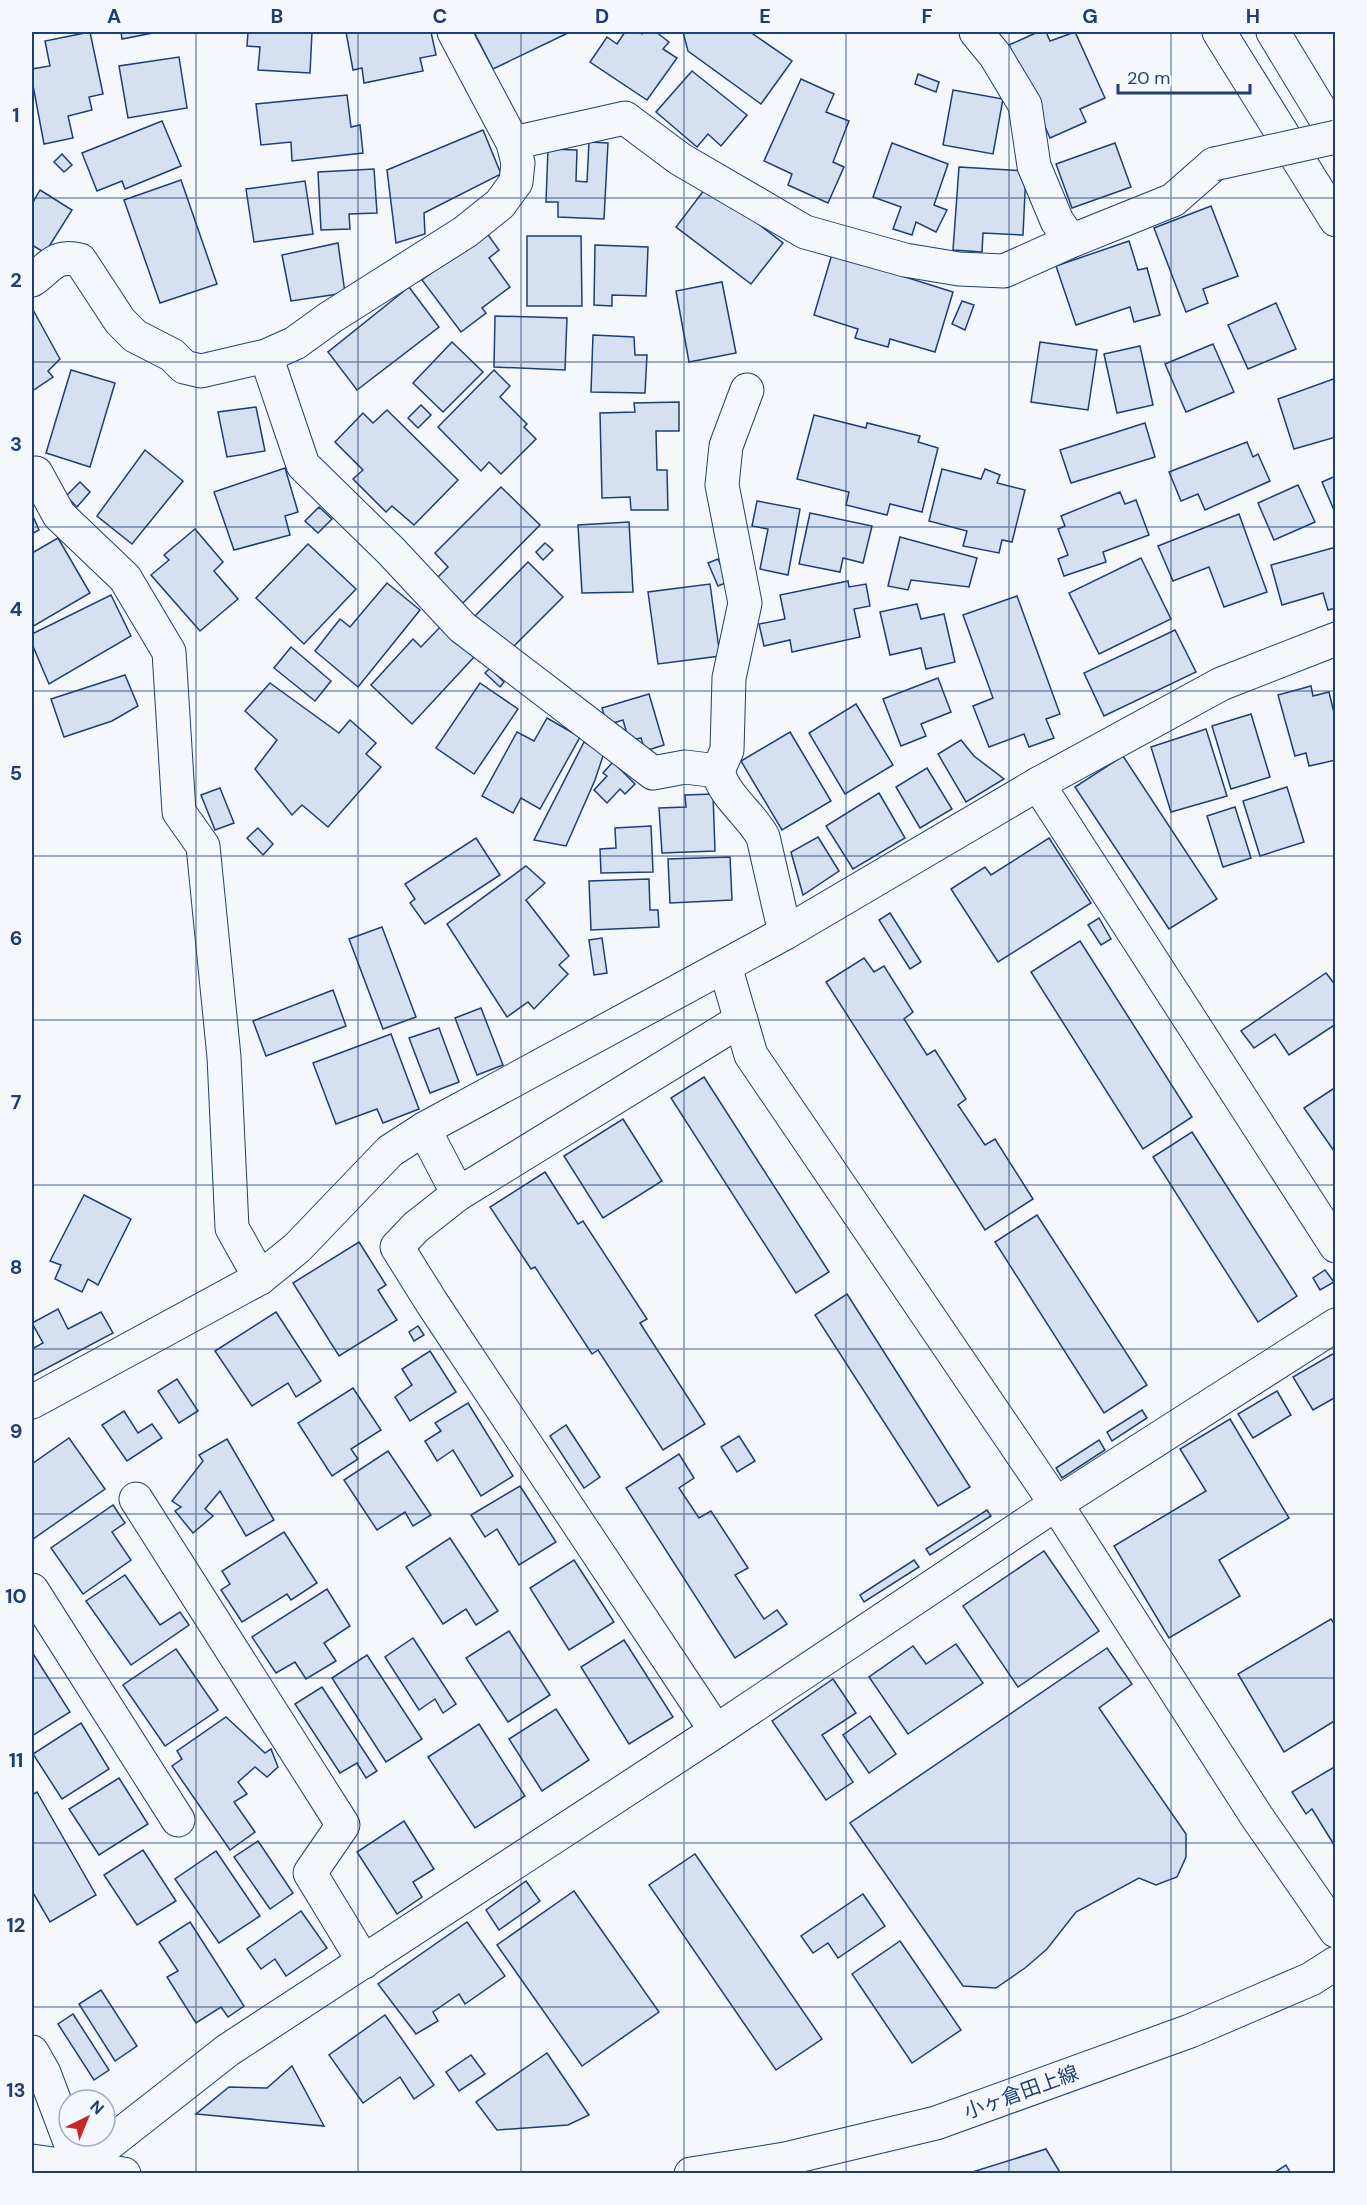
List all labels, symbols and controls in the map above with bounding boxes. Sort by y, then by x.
text: A [107,3,121,29]
text: B [271,3,283,29]
text: C [433,3,447,29]
text: D [595,3,609,29]
text: E [759,3,771,29]
text: F [921,3,933,29]
text: G [1082,3,1098,29]
text: H [1246,3,1260,29]
scale bar [1118,57,1250,95]
text: 20 m [1127,66,1170,90]
text: 1 [12,102,20,128]
text: 2 [10,267,22,293]
text: 3 [10,431,22,457]
text: 4 [10,596,23,622]
text: 5 [10,760,22,786]
text: 6 [10,925,22,951]
text: 7 [11,1089,22,1115]
text: 8 [10,1254,22,1280]
text: 9 [10,1418,22,1444]
text: 10 [5,1583,27,1609]
text: 11 [9,1747,23,1773]
text: 12 [7,1912,25,1938]
street label: 小ヶ倉田上線 [960,2059,1082,2125]
text: 13 [6,2077,26,2103]
north arrow [57,2088,117,2148]
text: N [85,2096,108,2119]

